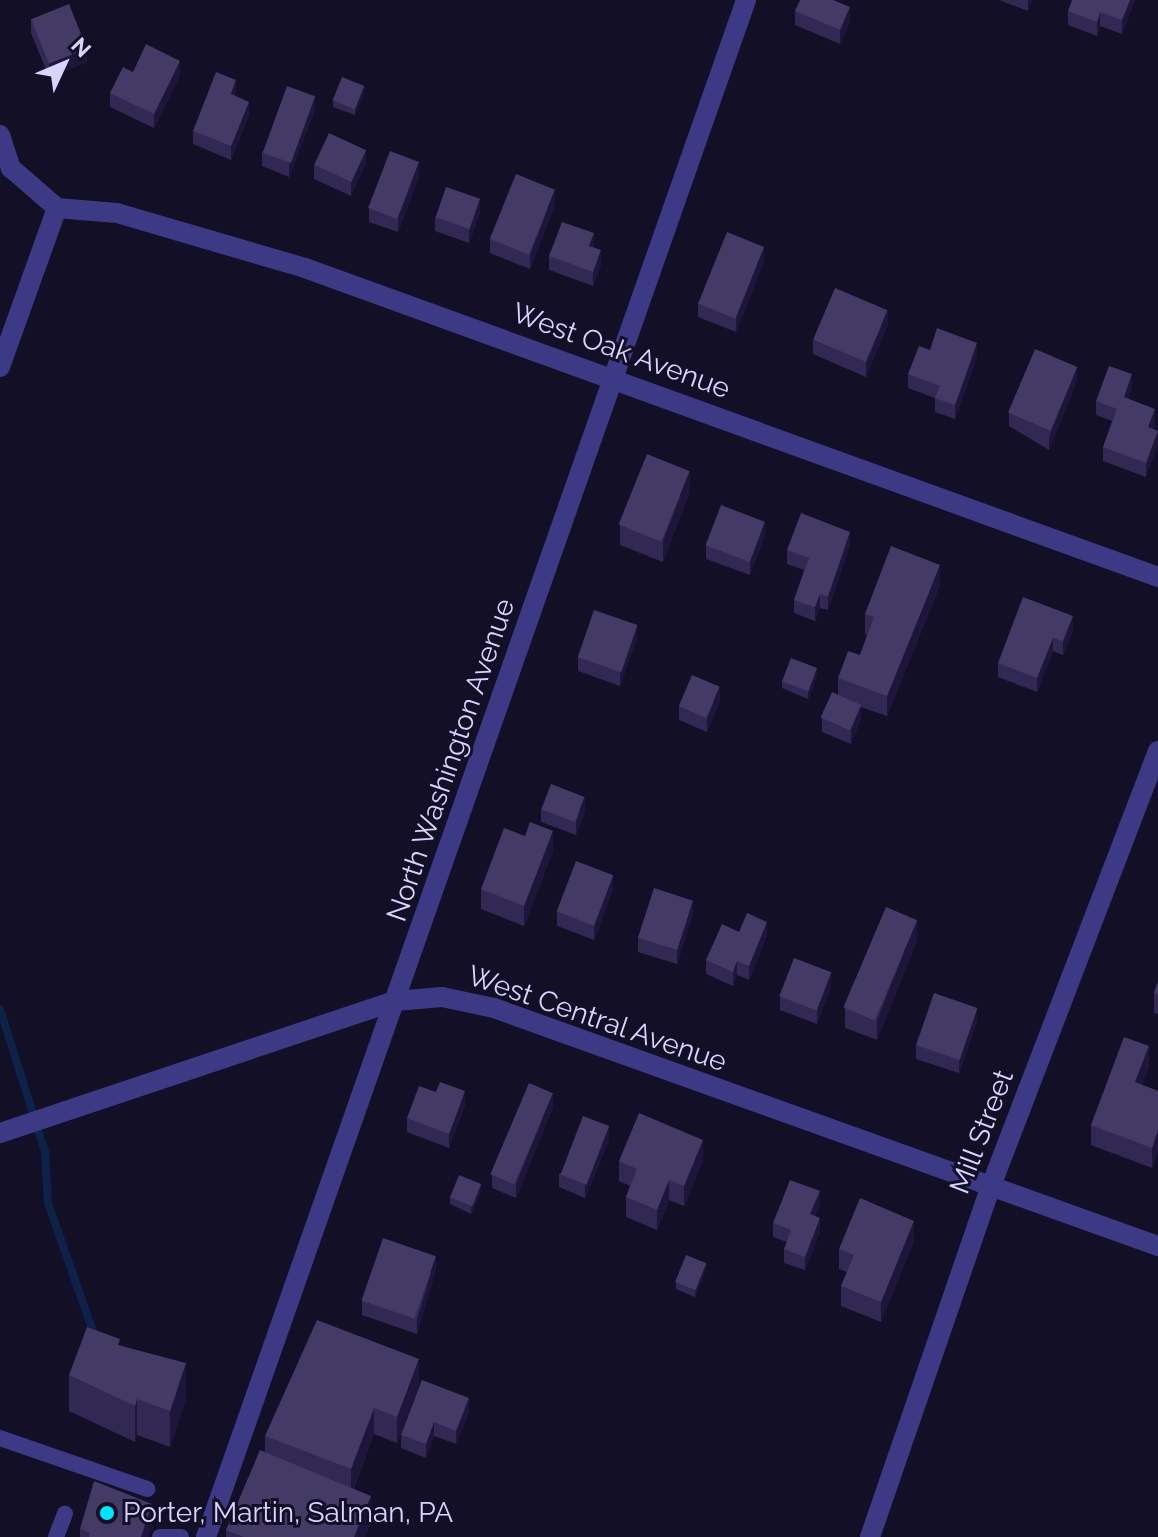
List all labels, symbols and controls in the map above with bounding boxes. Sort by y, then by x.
north arrow [24,24,104,104]
text: N [66,32,96,62]
street label: West Oak Avenue [507,296,735,406]
street label: North Washington Avenue [380,593,522,927]
street label: West Central Avenue [462,959,732,1079]
street label: Mill Street [943,1065,1021,1199]
place label: Porter, Martin, Salman, PA [123,1496,453,1530]
marker: Porter, Martin, Salman, PA [98,1504,116,1522]

